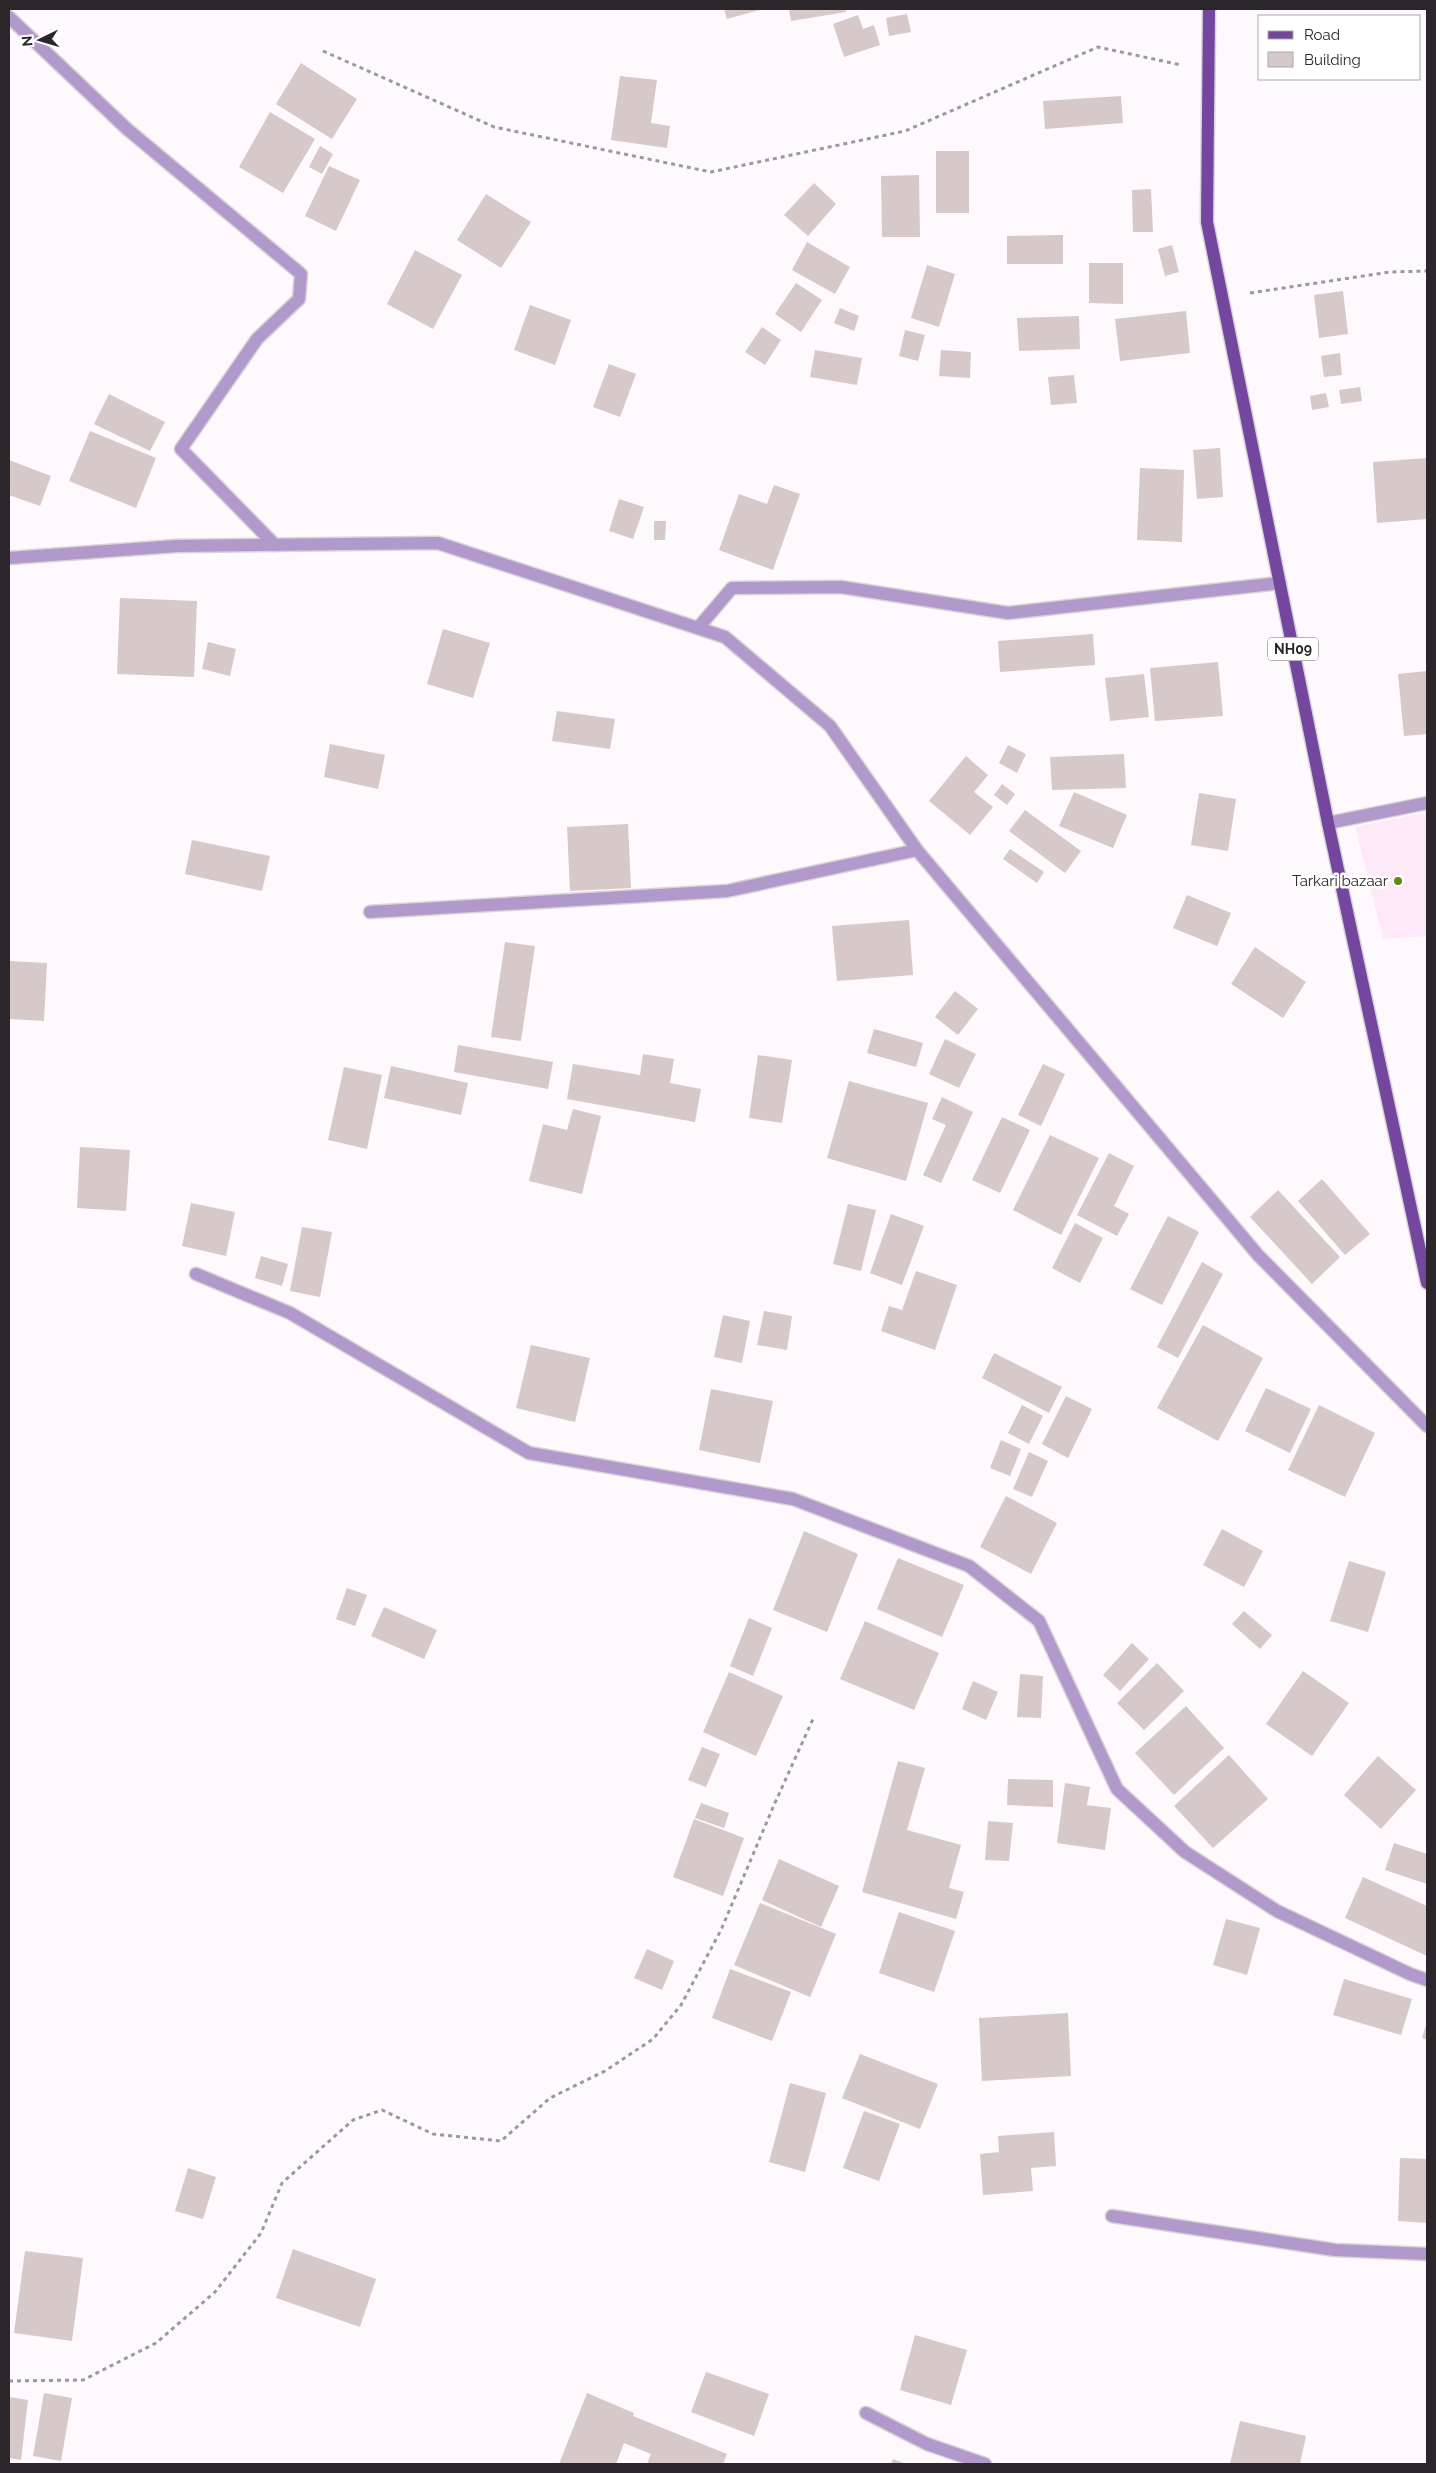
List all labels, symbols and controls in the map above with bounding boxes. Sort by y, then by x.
north arrow [15,15,65,65]
legend [1258,15,1421,80]
text: Road [1304,26,1340,44]
text: N [19,35,35,47]
text: Building [1304,51,1361,69]
road number: NH09 [1268,638,1318,661]
place label: Tarkari bazaar [1292,872,1389,890]
marker: Tarkari bazaar [1392,875,1404,887]

